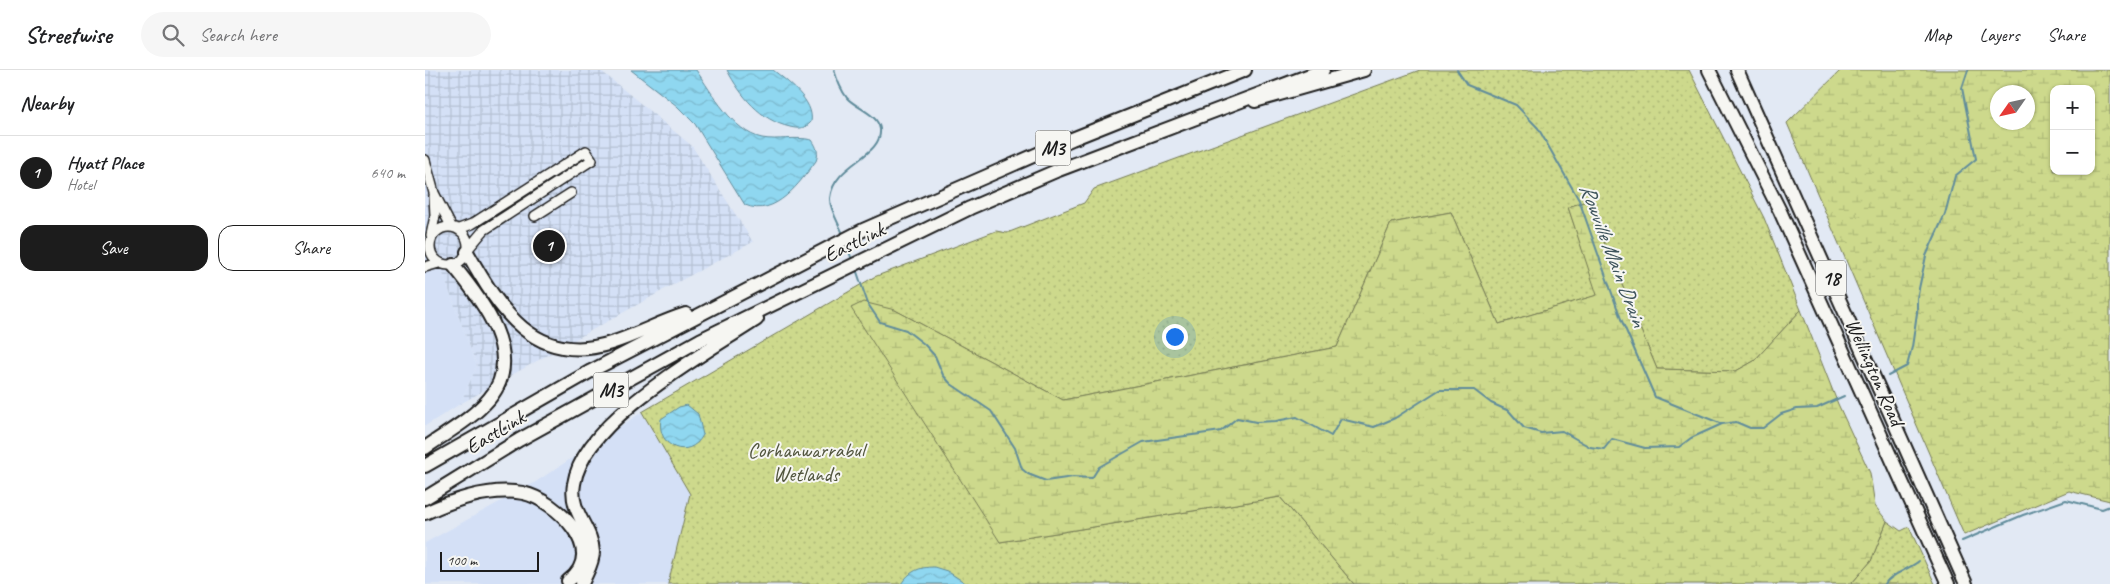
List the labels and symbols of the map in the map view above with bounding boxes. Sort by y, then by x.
north arrow [1990,85,2035,130]
road number: M3 [1035,130,1071,166]
water label: Rowville Main Drain [1573,180,1654,332]
street label: EastLink [819,215,891,268]
pin: 1 [533,227,565,265]
road number: 18 [1816,260,1846,296]
street label: Wellington Road [1840,314,1912,433]
your location [1162,324,1188,350]
road number: M3 [593,372,629,408]
street label: EastLink [461,403,531,460]
park label: Corhanwarrabul Wetlands [748,437,868,487]
scale bar [440,549,539,572]

